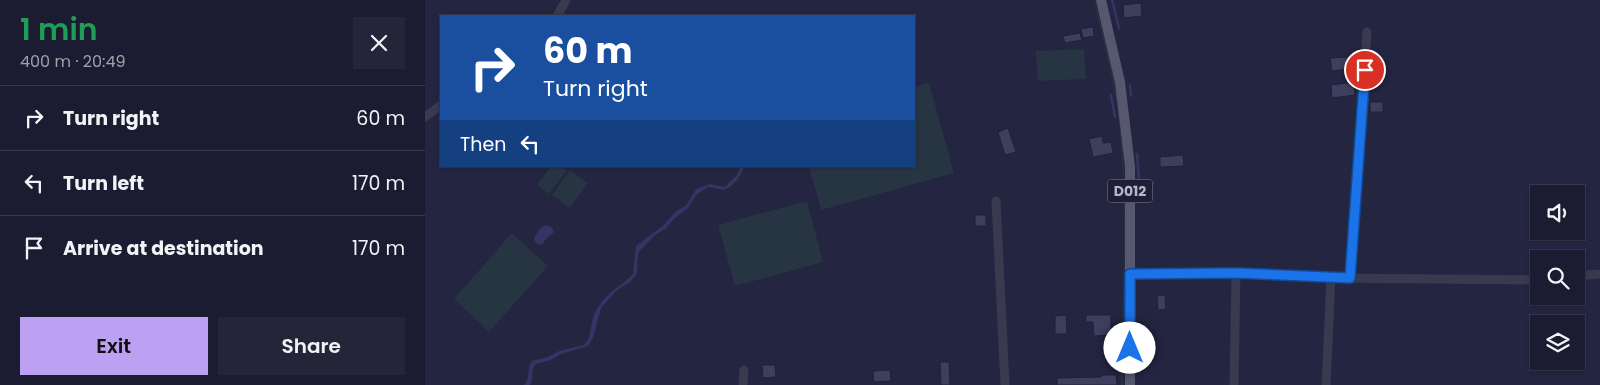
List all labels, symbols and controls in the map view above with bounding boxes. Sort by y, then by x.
text: 1 min [20,8,98,51]
button: close [353,17,405,69]
text: 60 m [543,26,633,75]
icon: right [460,35,525,100]
pin [1344,49,1386,91]
text: 400 m · 20:49 [20,50,126,73]
icon: arrive [1351,56,1379,84]
text: Turn right [543,73,648,104]
icon: right [20,104,48,132]
text: Turn right [63,105,159,132]
text: 60 m [356,105,405,132]
icon: left [516,130,544,158]
text: Then [460,131,506,158]
icon: left [20,169,48,197]
text: Turn left [63,170,144,197]
text: 170 m [352,170,405,197]
road number: D012 [1107,180,1153,202]
map controls [1530,185,1585,370]
button: sound [1530,185,1585,240]
icon: arrive [20,234,48,262]
text: Arrive at destination [63,235,264,262]
text: 170 m [352,235,405,262]
button: search [1530,250,1585,305]
button: layers [1530,315,1585,370]
button: Exit [20,317,208,375]
button: Share [218,317,405,375]
position arrow [1103,321,1155,373]

